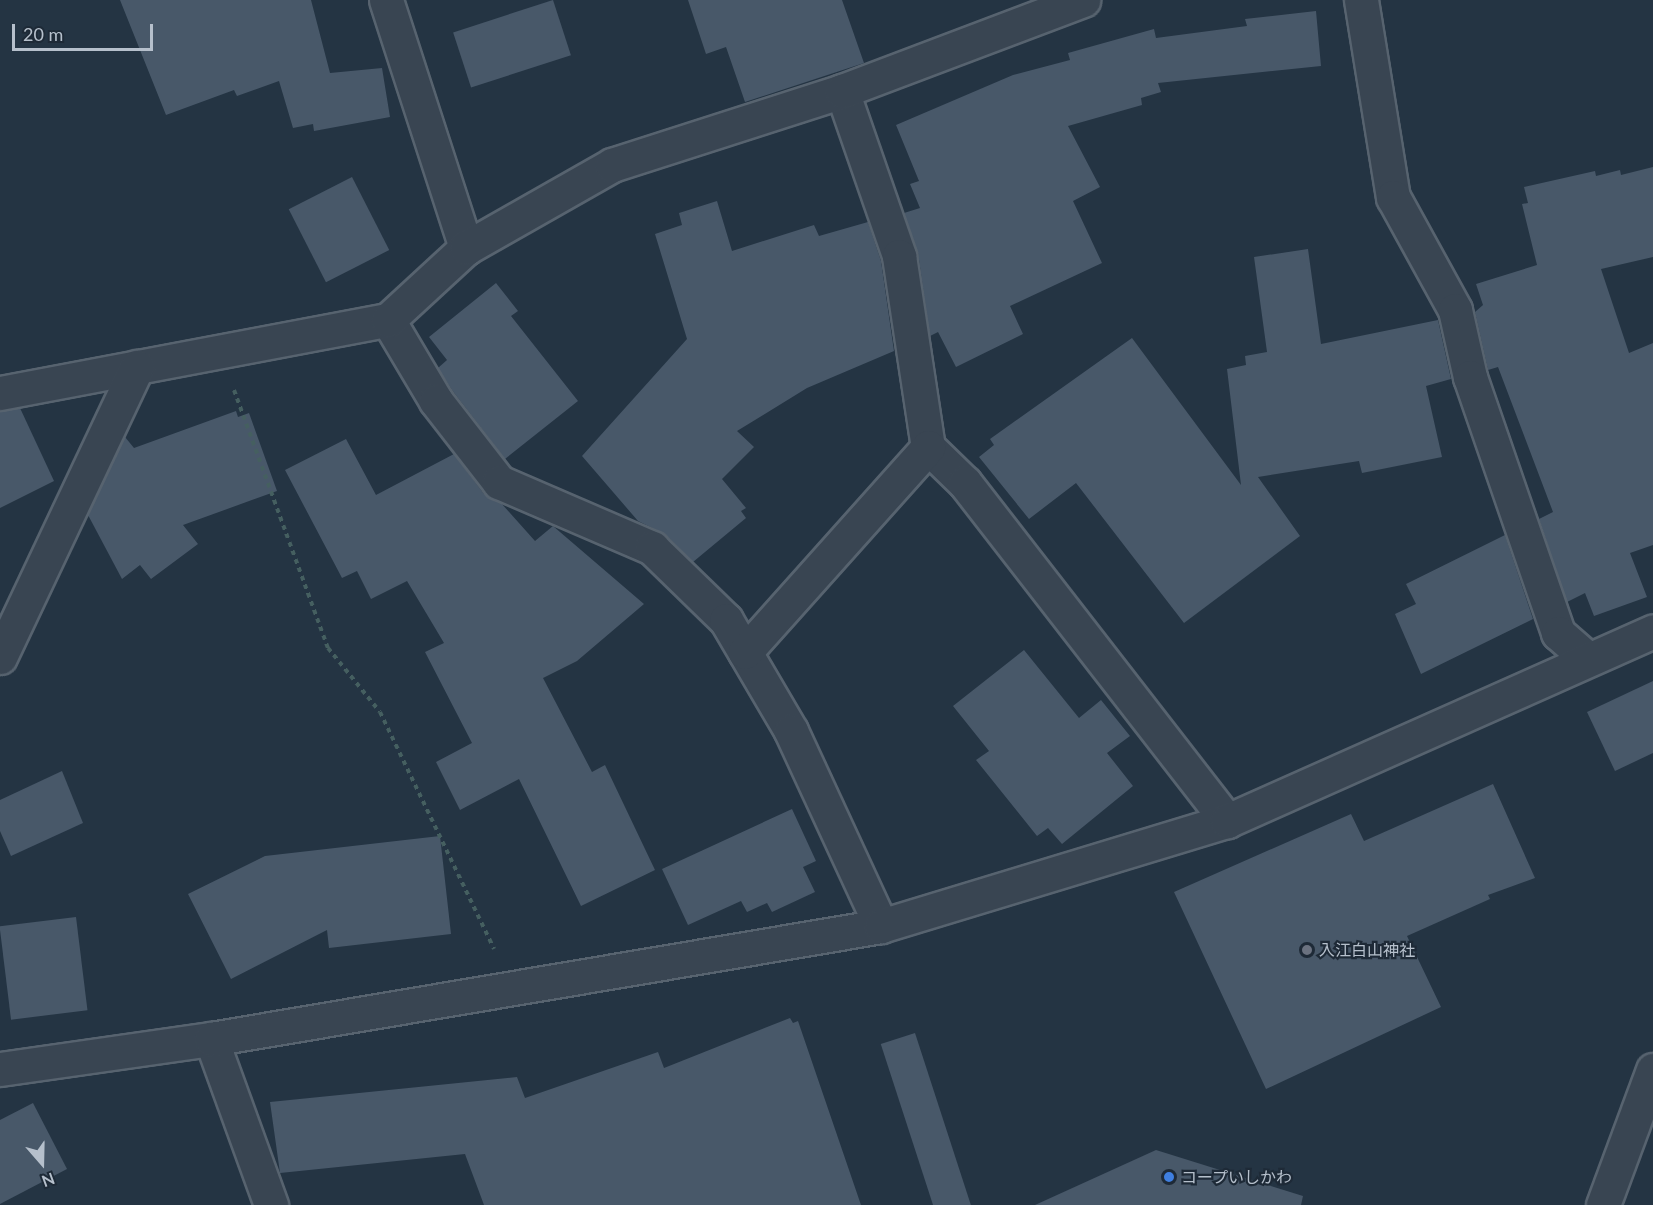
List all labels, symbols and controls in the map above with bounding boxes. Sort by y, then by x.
scale bar [15,12,156,50]
text: 20 m [23,23,63,45]
place label: 入江白山神社 [1319,940,1415,960]
marker: 入江白山神社 [1300,943,1314,957]
north arrow [12,1133,72,1193]
place label: コープいしかわ [1181,1167,1293,1187]
text: N [39,1169,57,1191]
marker: コープいしかわ [1162,1170,1176,1184]

